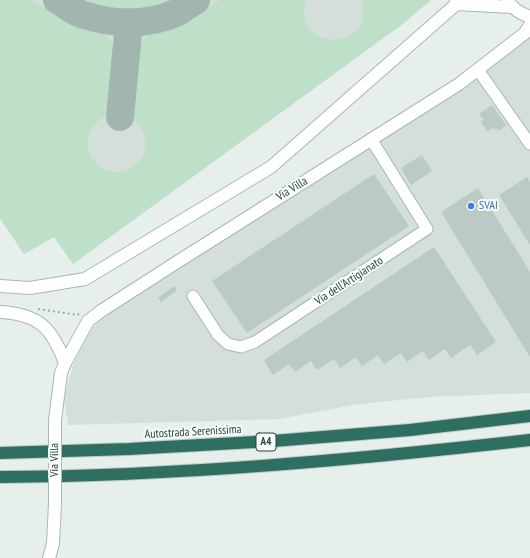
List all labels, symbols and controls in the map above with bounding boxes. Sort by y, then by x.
street label: Via Villa [274,174,310,204]
place label: SVAI [479,199,498,213]
marker: SVAI [466,201,476,211]
street label: Via dell'Artigianato [312,254,386,308]
street label: Autostrada Serenissima [144,422,242,442]
road number: A4 [256,433,276,451]
street label: Via Villa [48,443,62,477]

